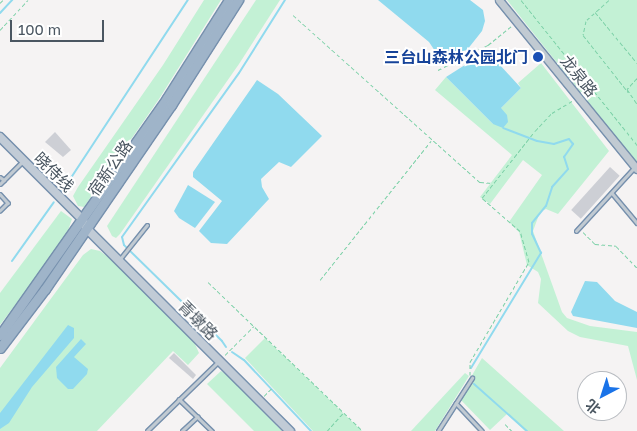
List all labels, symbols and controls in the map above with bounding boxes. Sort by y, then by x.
scale bar [12,10,106,42]
text: 100 m [18,20,61,38]
place label: 三台山森林公园北门 [384,47,528,67]
marker: 三台山森林公园北门 [532,51,544,63]
street label: 龙泉路 [556,51,602,101]
street label: 宿新公路 [84,136,136,200]
street label: 晓侍线 [30,148,78,196]
street label: 青墩路 [174,296,222,344]
north arrow [577,371,627,421]
text: 北 [582,396,604,418]

